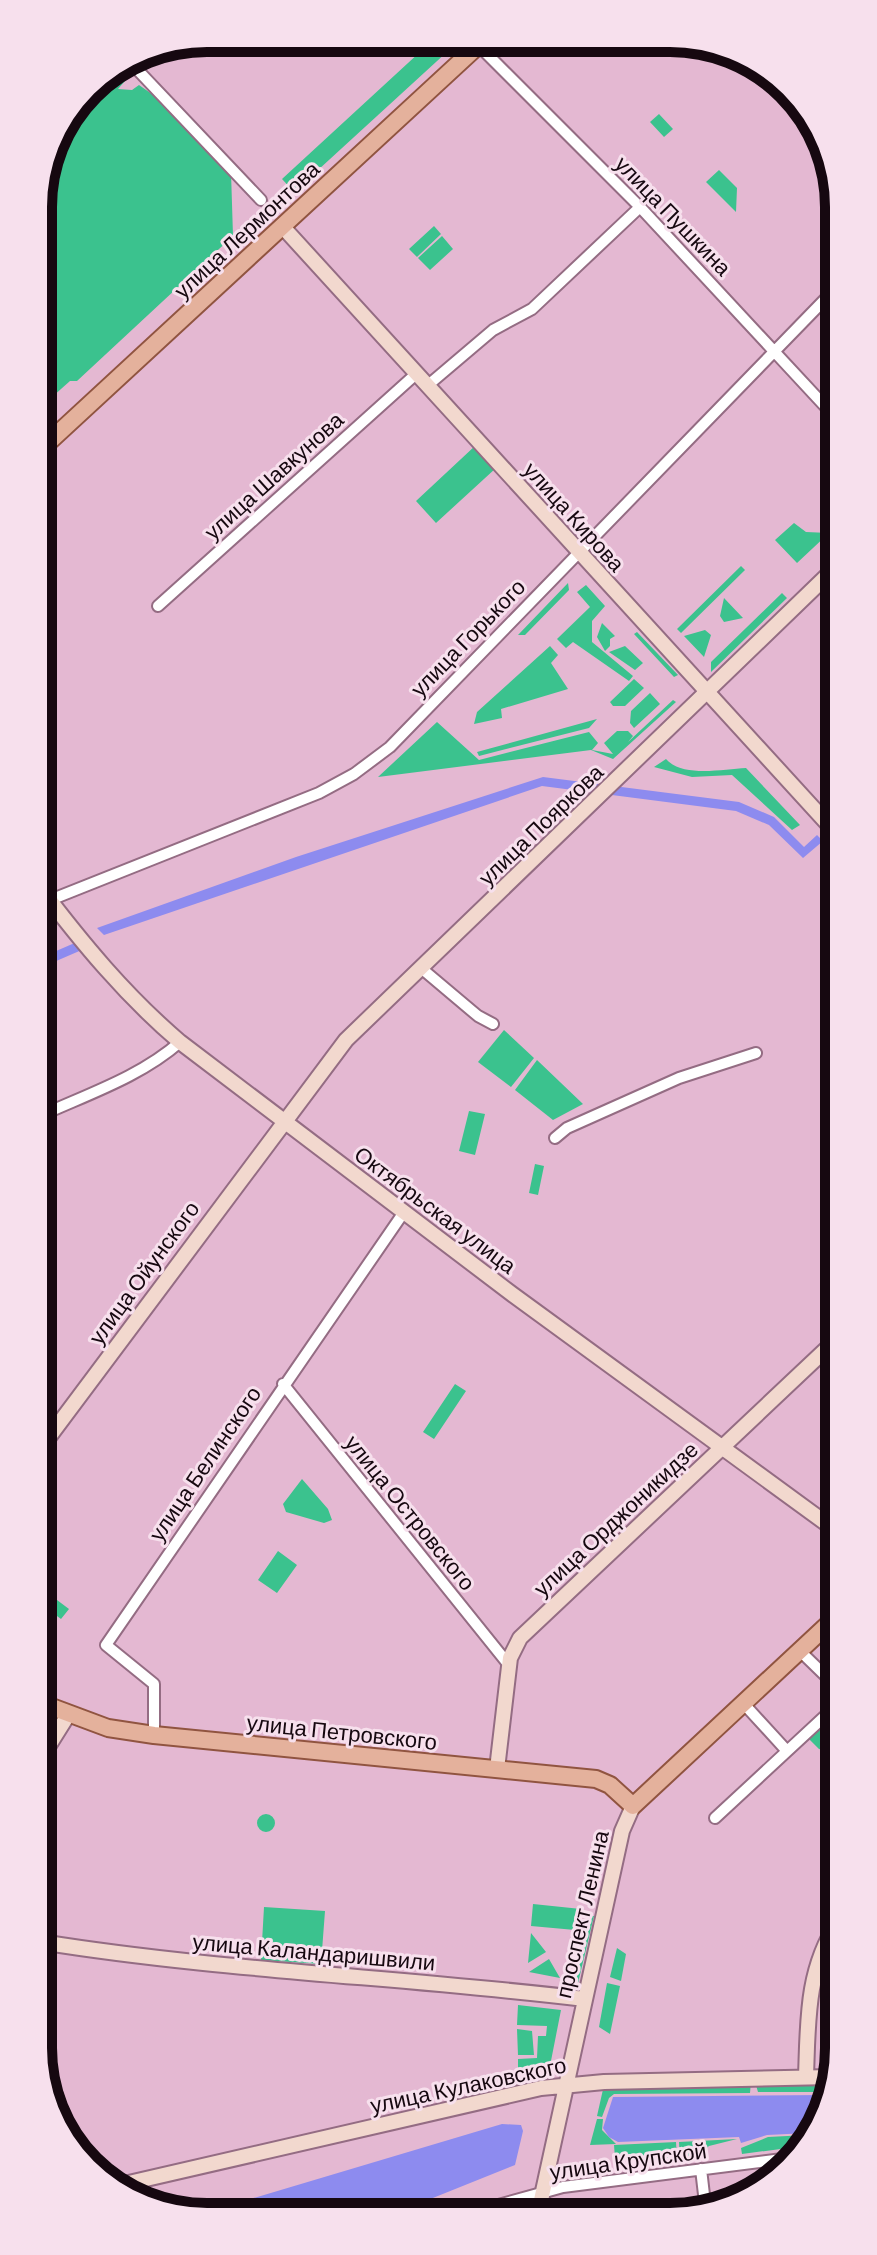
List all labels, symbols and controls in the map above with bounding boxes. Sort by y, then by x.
street label: улица Пушкина [610,150,738,281]
street label: улица Лермонтова [168,155,325,304]
street label: улица Шавкунова [198,405,349,545]
street label: улица Кирова [518,456,631,577]
street label: улица Горького [404,573,530,702]
street label: улица Пояркова [472,758,609,891]
street label: Октябрьская улица [350,1140,522,1279]
street label: улица Ойунского [82,1195,204,1349]
street label: улица Белинского [143,1381,266,1546]
street label: улица Островского [340,1429,481,1595]
street label: улица Орджоникидзе [528,1435,703,1601]
street label: улица Петровского [246,1708,438,1755]
street label: проспект Ленина [549,1827,614,2001]
street label: улица Каландаришвили [191,1927,436,1976]
street label: улица Кулаковского [368,2051,569,2118]
street label: улица Крупской [548,2136,708,2185]

